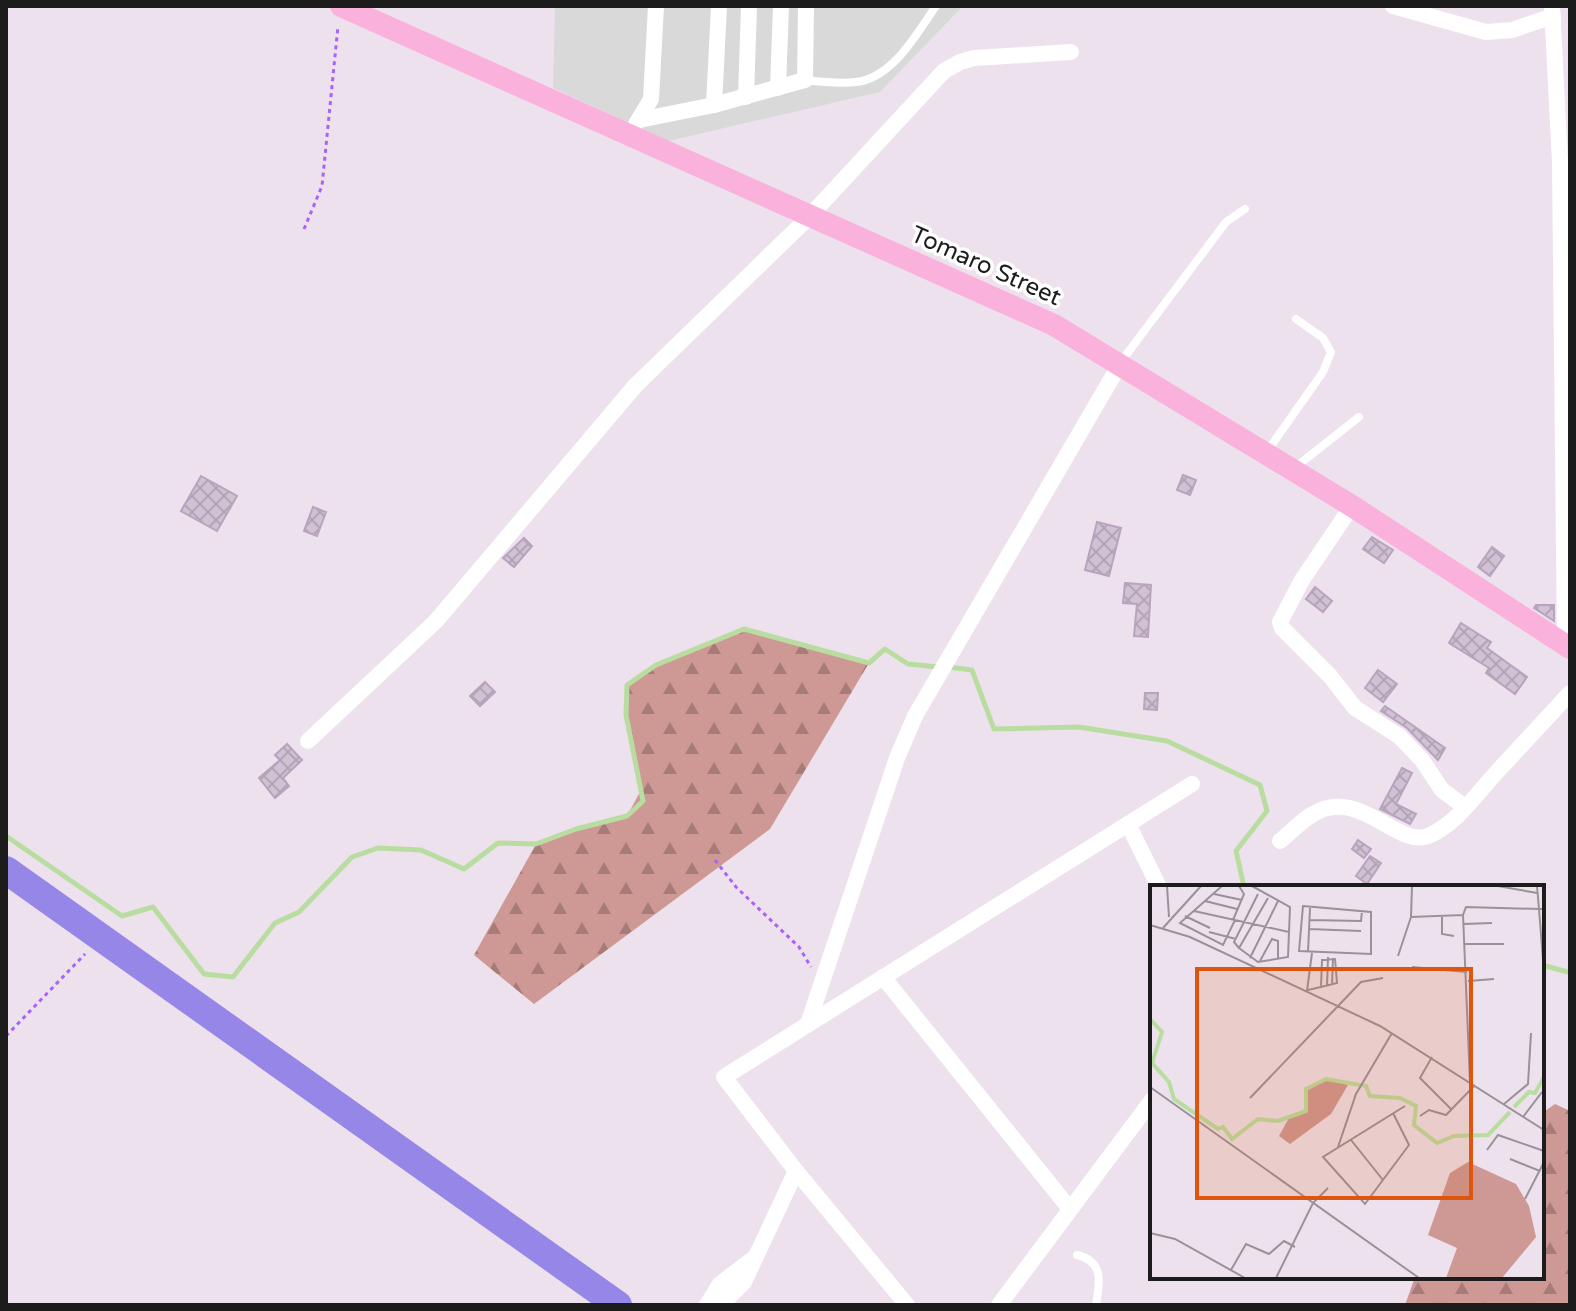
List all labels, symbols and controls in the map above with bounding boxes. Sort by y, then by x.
street label: Tomaro Street [906,220,1066,312]
inset map [1150,885,1544,1279]

